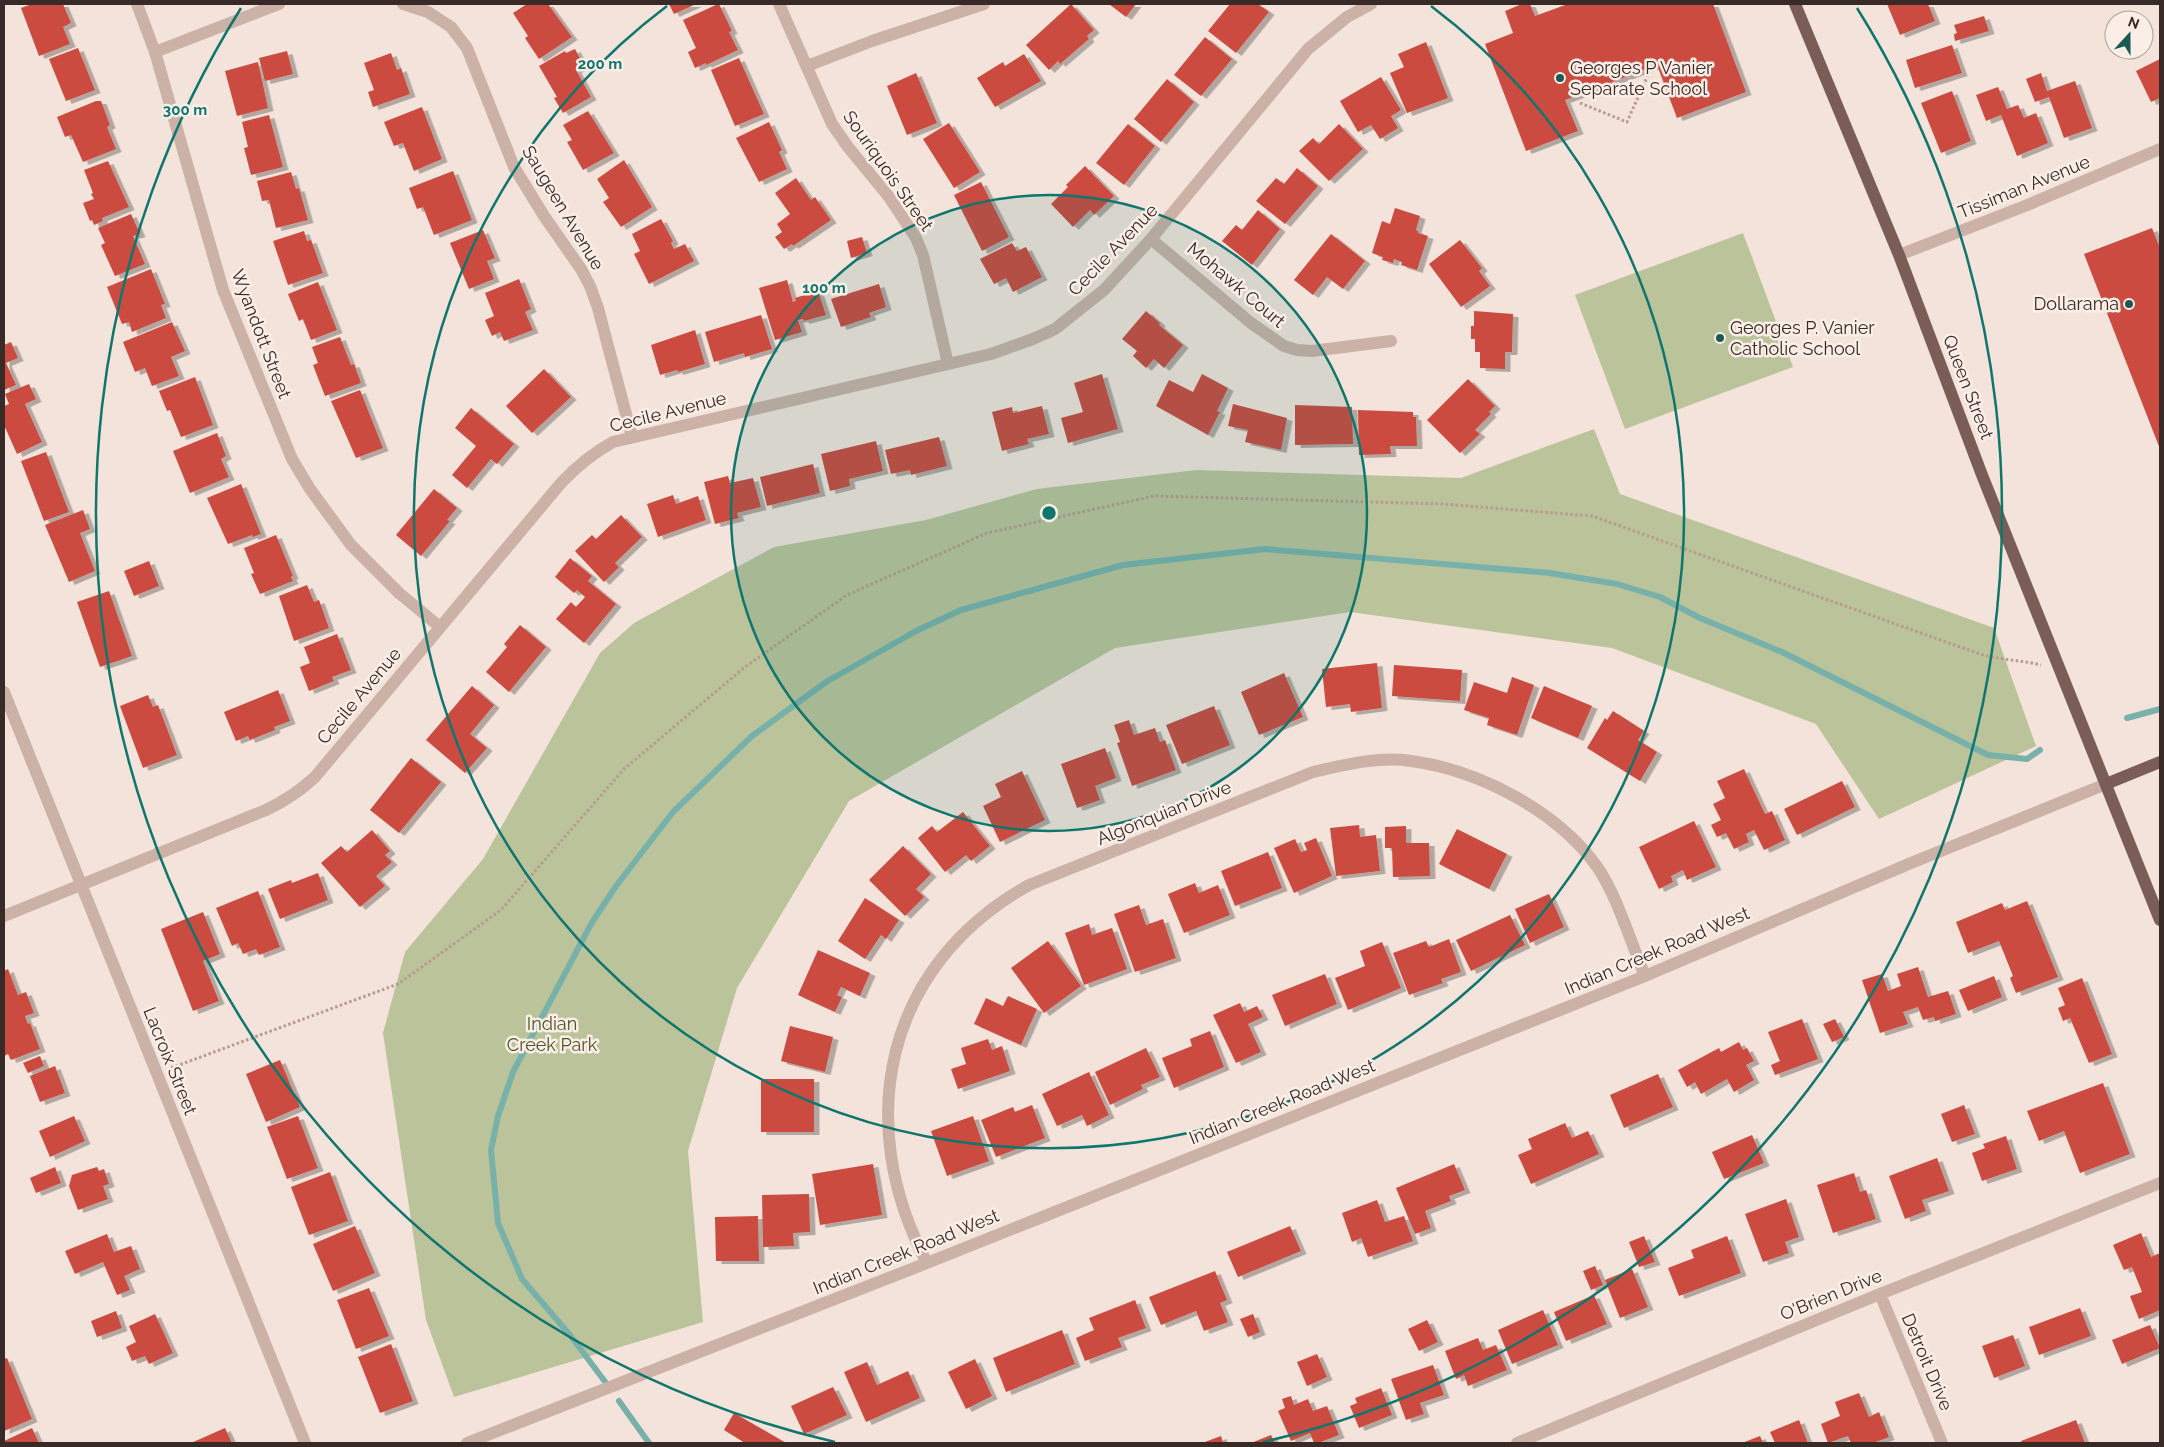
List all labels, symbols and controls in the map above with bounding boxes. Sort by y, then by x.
north arrow [2104,10,2154,60]
text: N [2126,13,2142,32]
text: 200 m [578,55,622,73]
place label: Georges P Vanier Separate School [1570,57,1713,99]
marker: Georges P Vanier Separate School [1554,72,1566,84]
text: 300 m [163,101,207,119]
street label: Souriquois Street [839,106,938,235]
street label: Saugeen Avenue [518,142,609,274]
street label: Tissiman Avenue [1955,150,2093,223]
street label: Cecile Avenue [1064,199,1162,300]
street label: Mohawk Court [1183,238,1290,332]
street label: Wyandott Street [227,266,296,401]
text: 100 m [802,279,846,297]
place label: Dollarama [2033,293,2119,314]
marker: Dollarama [2123,298,2135,310]
place label: Georges P. Vanier Catholic School [1730,317,1875,359]
marker: Georges P. Vanier Catholic School [1714,332,1726,344]
street label: Queen Street [1939,332,1998,442]
street label: Cecile Avenue [607,387,729,436]
centre of rings [1040,504,1058,522]
street label: Cecile Avenue [312,643,405,748]
street label: Algonquian Drive [1094,776,1234,849]
street label: Indian Creek Road West [1561,902,1752,999]
street label: Lacroix Street [139,1004,202,1118]
park label: Indian Creek Park [507,1013,598,1055]
street label: Indian Creek Road West [1186,1055,1378,1148]
street label: Indian Creek Road West [810,1205,1002,1298]
street label: O'Brien Drive [1777,1264,1885,1324]
street label: Detroit Drive [1898,1310,1958,1414]

